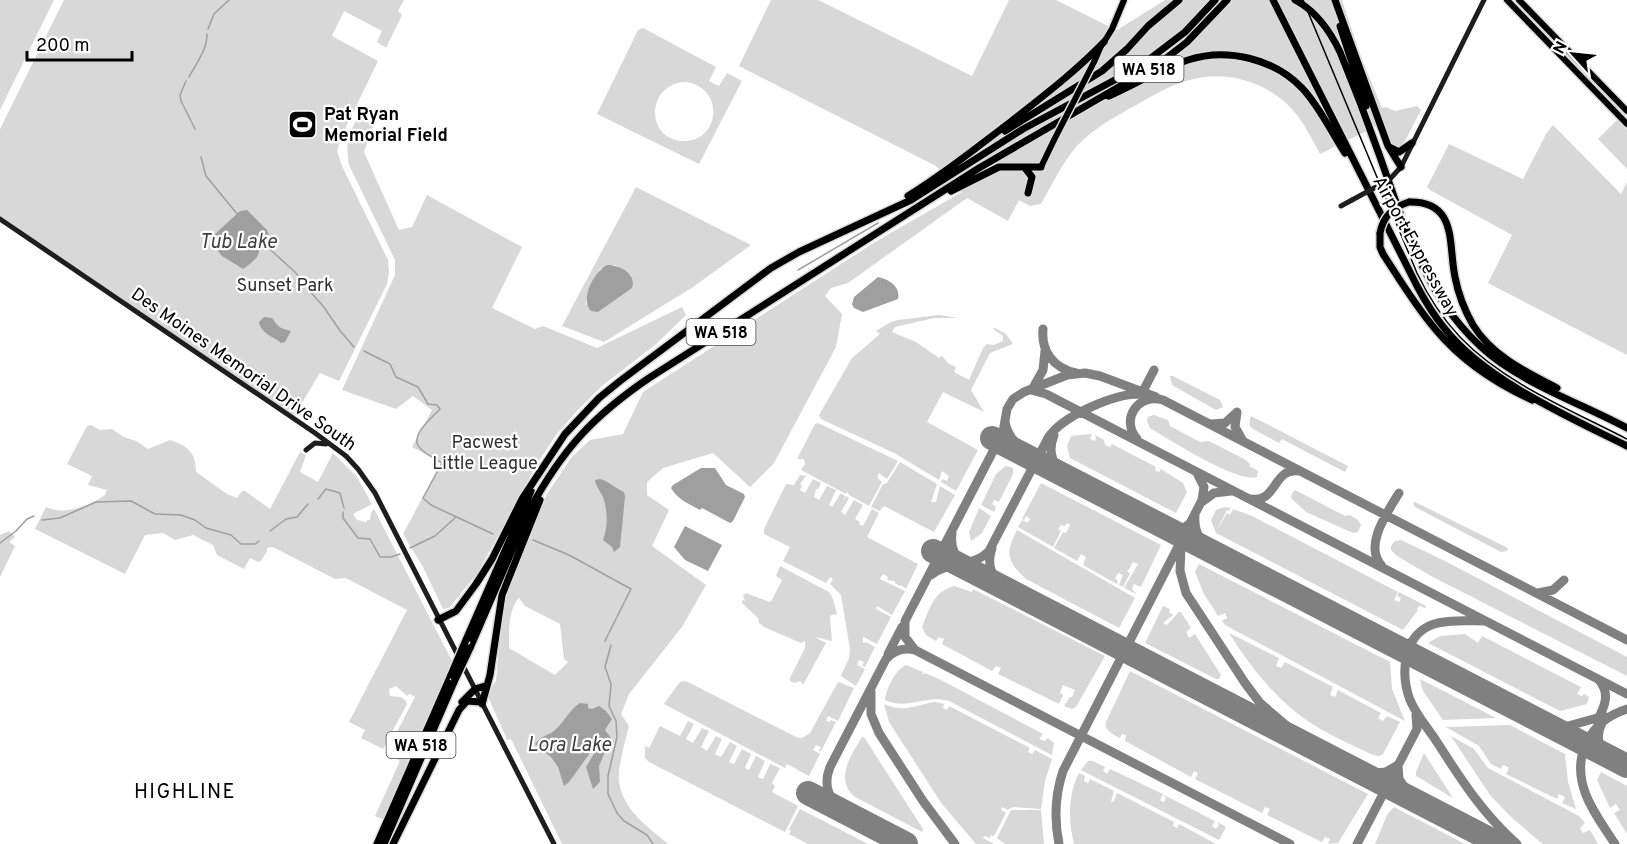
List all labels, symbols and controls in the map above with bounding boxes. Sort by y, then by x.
scale bar [27,24,132,62]
north arrow [1543,24,1603,84]
text: 200 m [36,35,89,58]
text: N [1550,38,1573,58]
road number: WA 518 [1114,56,1184,82]
place label: Pat Ryan Memorial Field [324,104,448,148]
sports icon: Pat Ryan Memorial Field [287,108,319,140]
street label: Airport Expressway [1367,172,1463,321]
water label: Tub Lake [199,230,277,256]
park label: Sunset Park [236,275,334,298]
street label: Des Moines Memorial Drive South [126,283,360,457]
road number: WA 518 [686,319,756,345]
park label: Pacwest Little League [432,432,538,476]
road number: WA 518 [386,732,456,758]
water label: Lora Lake [527,733,612,759]
district label: HIGHLINE [134,780,236,806]

